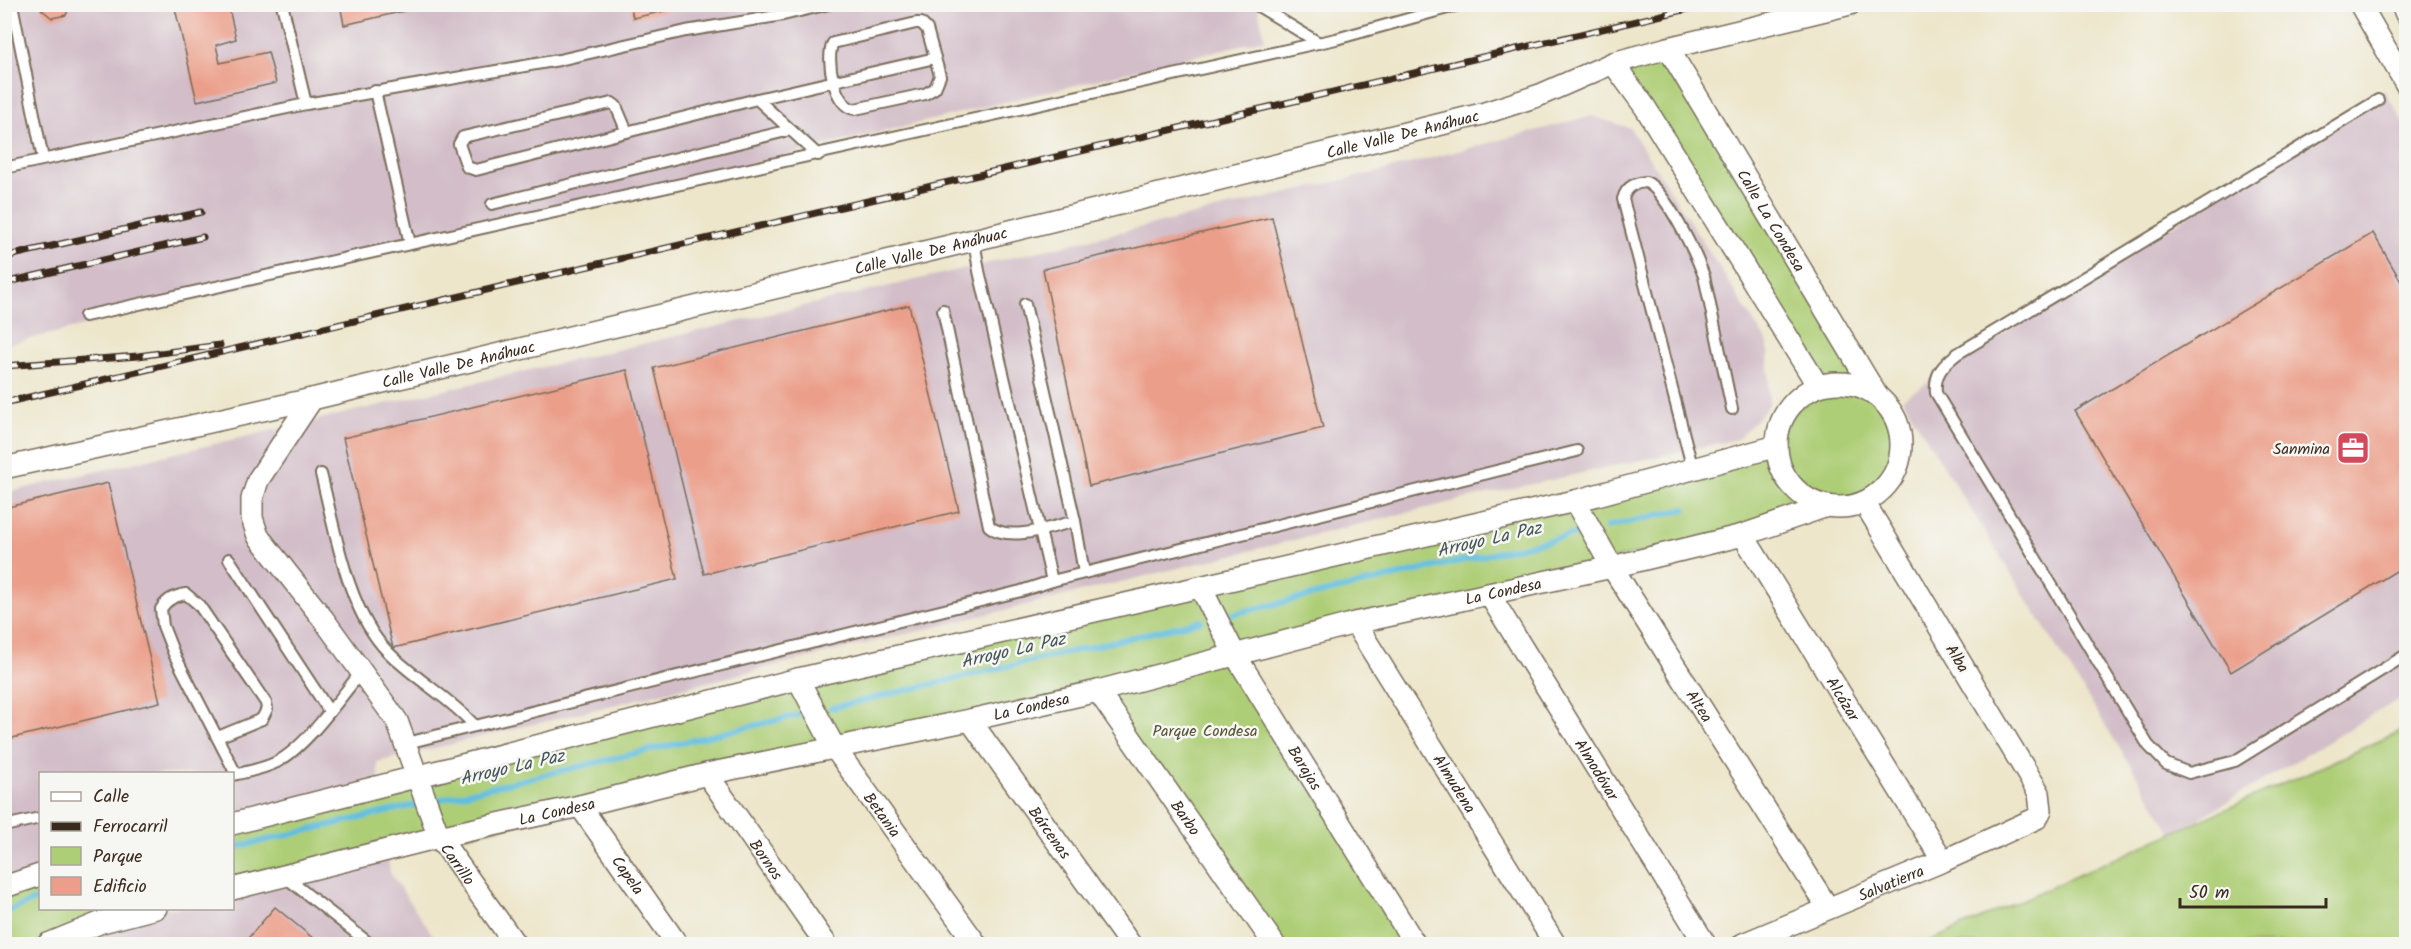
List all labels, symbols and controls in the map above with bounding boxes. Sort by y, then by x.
street label: Calle Valle De Anáhuac [1324,104,1482,166]
street label: Calle La Condesa [1730,165,1811,277]
street label: Calle Valle De Anáhuac [852,221,1010,282]
street label: Calle Valle De Anáhuac [379,335,538,396]
office icon: Sanmina [2335,430,2371,466]
place label: Sanmina [2273,437,2330,462]
water label: Arroyo La Paz [1434,514,1546,567]
street label: La Condesa [1463,572,1544,613]
water label: Arroyo La Paz [958,625,1070,678]
street label: Alba [1938,640,1975,678]
street label: Alcázar [1819,672,1866,728]
street label: Altea [1679,685,1718,728]
street label: La Condesa [991,687,1072,728]
park label: Parque Condesa [1152,719,1258,744]
street label: Almodóvar [1567,734,1625,807]
street label: Barajas [1281,741,1328,796]
water label: Arroyo La Paz [457,742,569,795]
street label: Almudena [1426,750,1482,819]
legend [39,772,234,910]
text: Calle [93,783,129,812]
street label: Betania [856,787,906,843]
street label: La Condesa [517,792,598,833]
street label: Barbo [1163,795,1206,841]
street label: Bárcenas [1021,801,1077,865]
text: Ferrocarril [93,813,168,842]
street label: Bornos [742,834,789,886]
street label: Carrillo [433,838,481,891]
text: Parque [93,843,142,872]
street label: Capela [604,851,650,901]
street label: Salvatierra [1854,859,1928,909]
scale bar [2180,871,2326,909]
text: Edificio [93,873,147,902]
text: 50 m [2189,879,2229,908]

